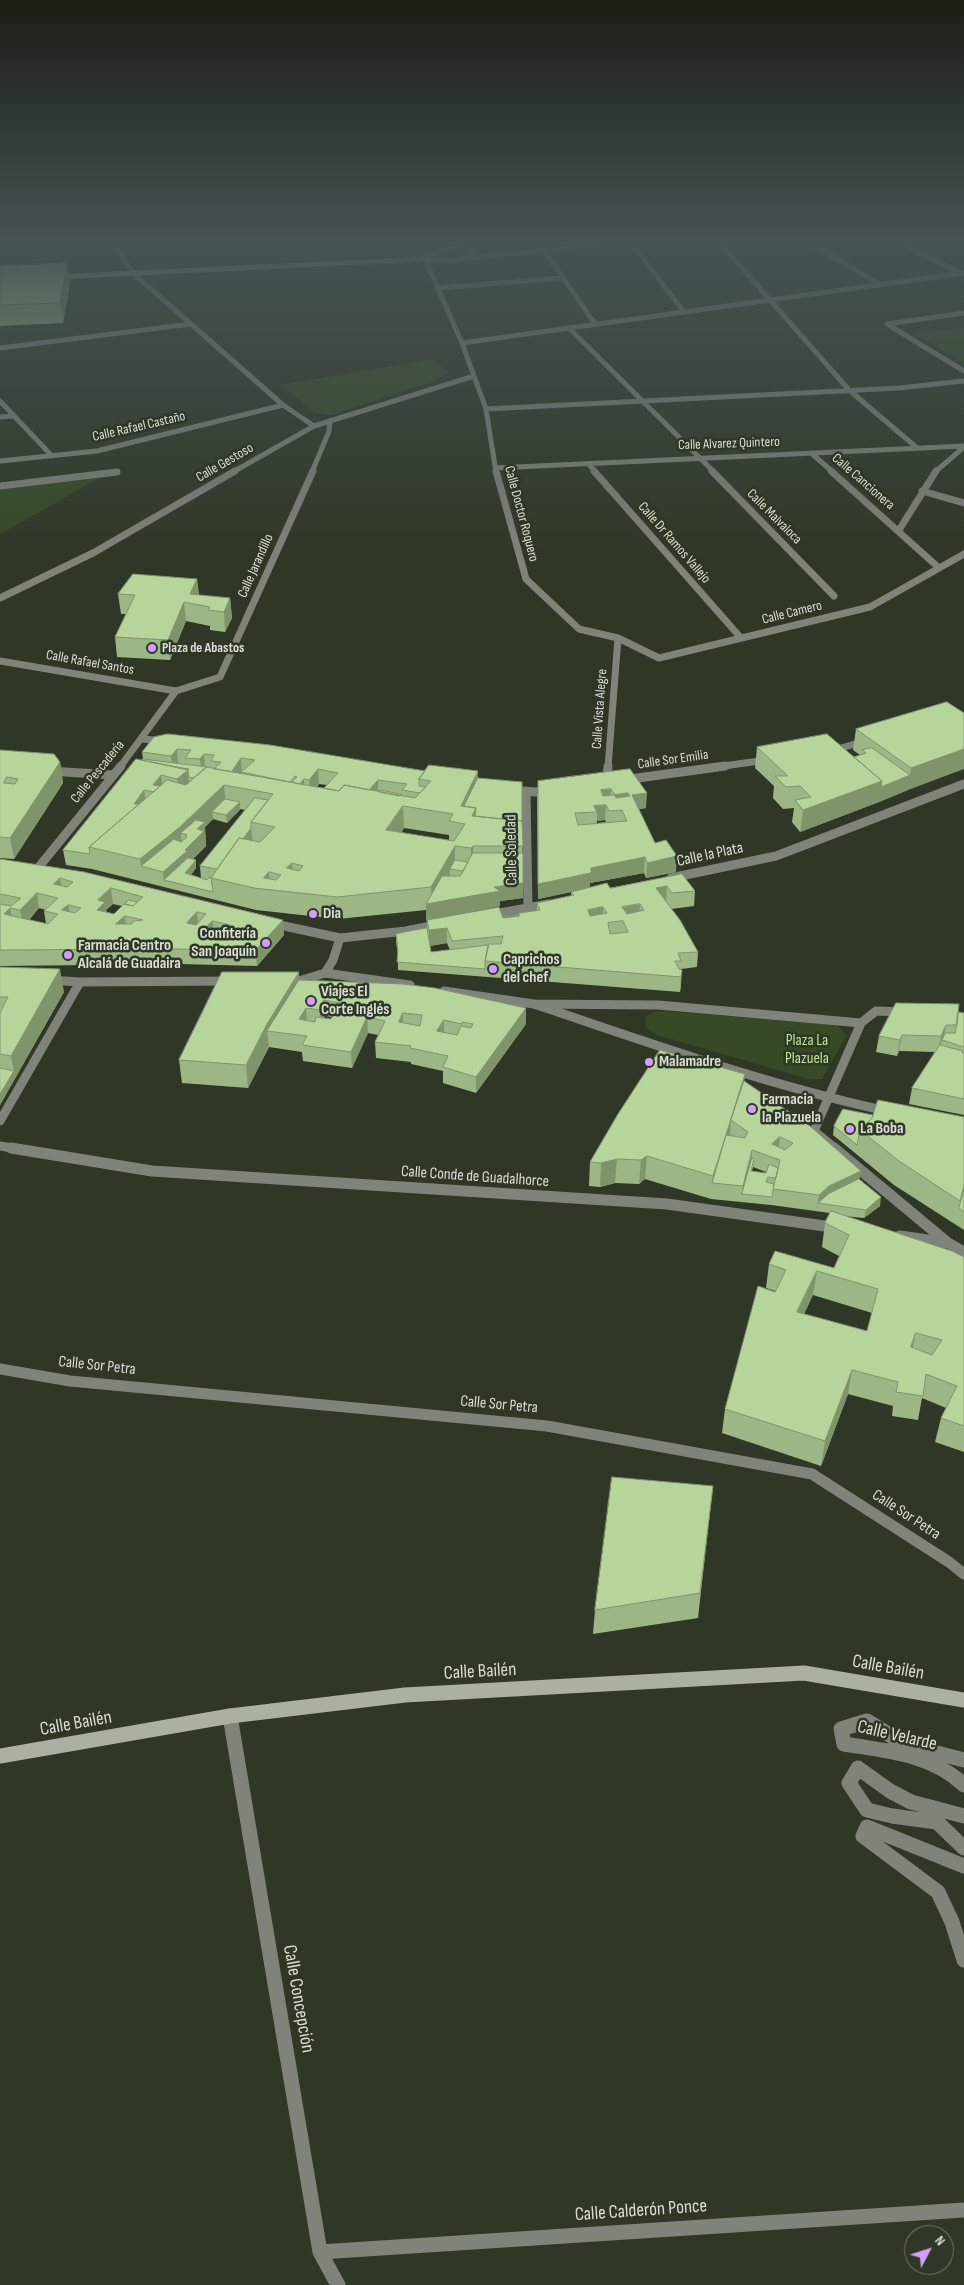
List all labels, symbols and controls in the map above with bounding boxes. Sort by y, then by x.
street label: Calle Rafael Castaño [91,408,187,446]
street label: Calle Alvarez Quintero [678,434,780,454]
street label: Calle Gestoso [193,440,257,486]
street label: Calle Cancionera [828,450,898,514]
street label: Calle Doctor Roquero [500,464,542,564]
street label: Calle Malvaloca [743,486,805,548]
street label: Calle Dr Ramos Vallejo [634,499,714,587]
street label: Calle Jarandillo [235,532,277,600]
street label: Calle Camero [760,597,824,629]
place label: Plaza de Abastos [162,640,244,656]
marker: Plaza de Abastos [146,642,158,654]
street label: Calle Rafael Santos [45,647,135,679]
street label: Calle Vista Alegre [589,668,611,750]
street label: Calle Pescadería [68,737,128,807]
street label: Calle Sor Emilia [637,747,709,773]
street label: Calle Soledad [502,814,522,886]
street label: Calle la Plata [675,839,745,871]
place label: Dia [323,904,341,924]
marker: Dia [307,908,319,920]
place label: Confitería San Joaquín [191,924,256,962]
place label: Farmacia Centro Alcalá de Guadaira [78,936,181,974]
marker: Confitería San Joaquín [260,937,272,949]
marker: Farmacia Centro Alcalá de Guadaira [62,949,74,961]
place label: Caprichos del chef [503,950,560,988]
marker: Caprichos del chef [487,963,499,975]
place label: Viajes El Corte Inglés [321,982,389,1020]
marker: Viajes El Corte Inglés [305,995,317,1007]
park label: Plaza La Plazuela [785,1031,829,1069]
place label: Malamadre [659,1052,721,1072]
marker: Malamadre [643,1056,655,1068]
place label: Farmacia la Plazuela [762,1090,821,1128]
marker: Farmacia la Plazuela [746,1103,758,1115]
place label: La Boba [860,1119,904,1139]
marker: La Boba [844,1123,856,1135]
street label: Calle Conde de Guadalhorce [400,1162,550,1192]
street label: Calle Sor Petra [57,1352,137,1380]
street label: Calle Sor Petra [459,1392,539,1418]
street label: Calle Sor Petra [868,1486,944,1544]
street label: Calle Bailén [850,1650,926,1686]
street label: Calle Bailén [443,1659,517,1685]
street label: Calle Bailén [38,1706,114,1742]
street label: Calle Velarde [855,1716,939,1756]
street label: Calle Concepción [277,1943,319,2055]
street label: Calle Calderón Ponce [574,2195,708,2227]
north arrow [904,2225,954,2275]
text: N [931,2232,949,2249]

